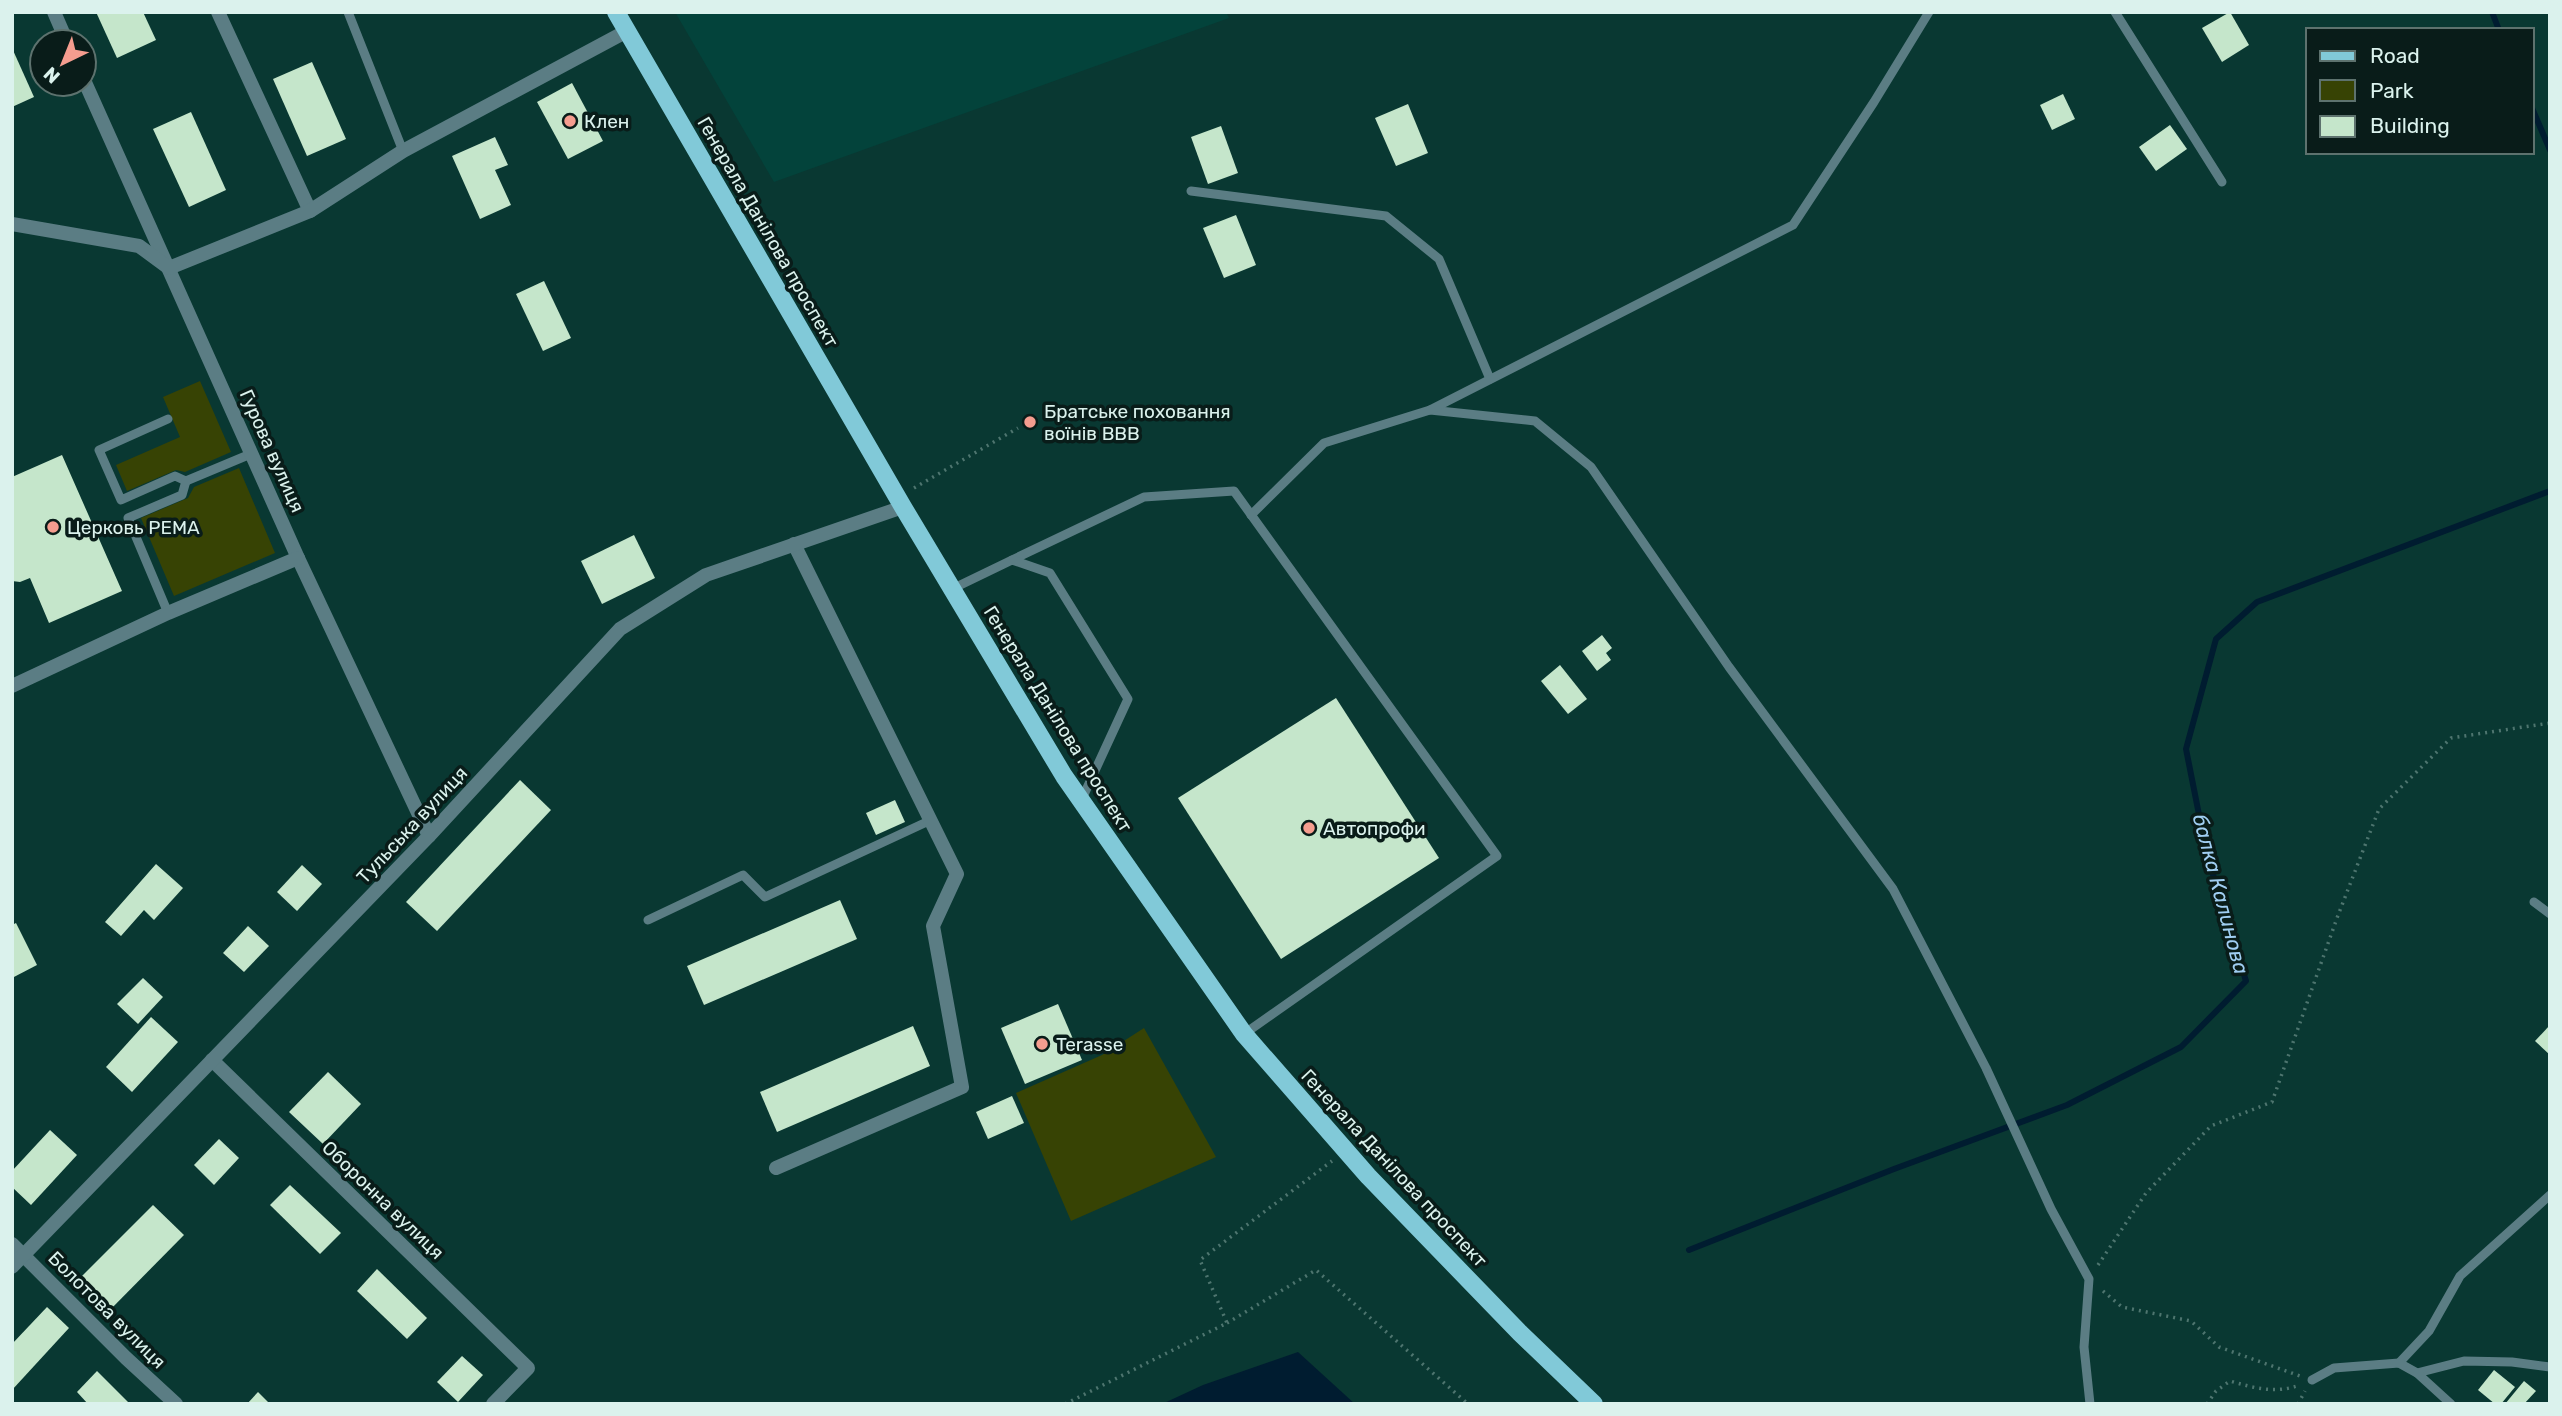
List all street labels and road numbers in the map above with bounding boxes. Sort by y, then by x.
street label: Генерала Данілова проспект [693,113,844,351]
street label: Гурова вулиця [235,386,309,516]
street label: Генерала Данілова проспект [979,602,1137,836]
street label: Тульська вулиця [352,762,472,888]
street label: Генерала Данілова проспект [1296,1064,1492,1272]
street label: Оборонна вулиця [317,1136,449,1264]
street label: Болотова вулиця [44,1247,170,1373]

